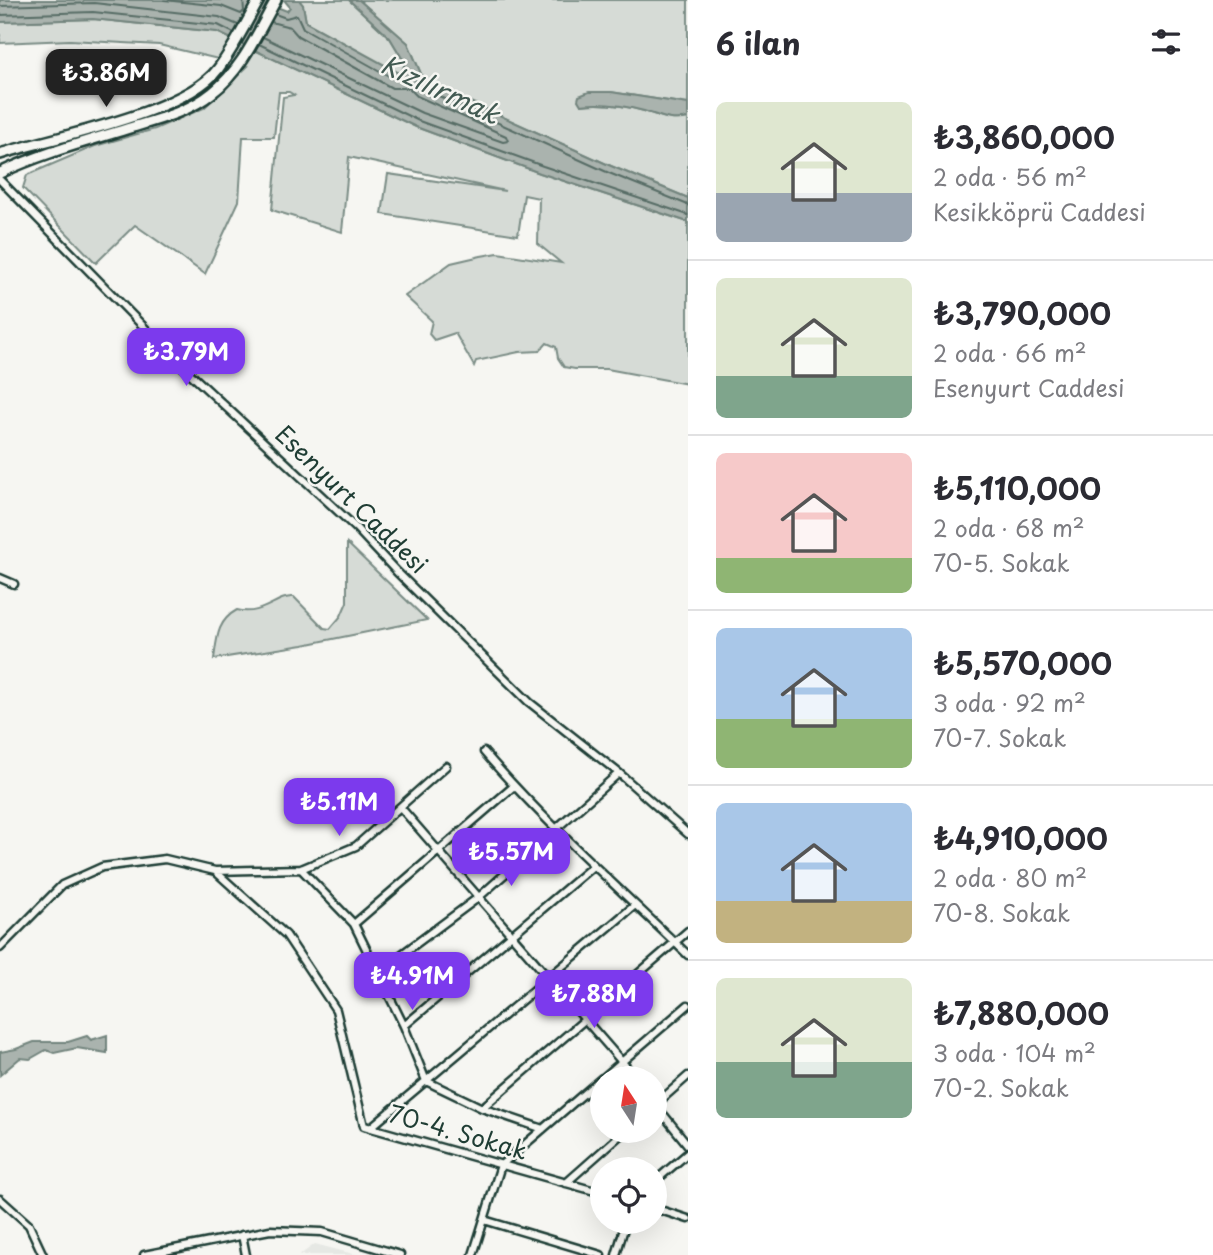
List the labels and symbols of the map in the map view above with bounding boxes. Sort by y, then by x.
water label: Kızılırmak [375,44,507,134]
pin: ₺3.86M [49,50,163,109]
pin: ₺3.79M [129,328,243,388]
street label: Esenyurt Caddesi [268,416,437,581]
pin: ₺5.11M [282,778,396,838]
pin: ₺5.57M [454,828,568,888]
pin: ₺4.91M [355,953,469,1012]
pin: ₺7.88M [537,970,651,1030]
north arrow [590,1066,667,1143]
street label: 70-4. Sokak [385,1094,532,1168]

